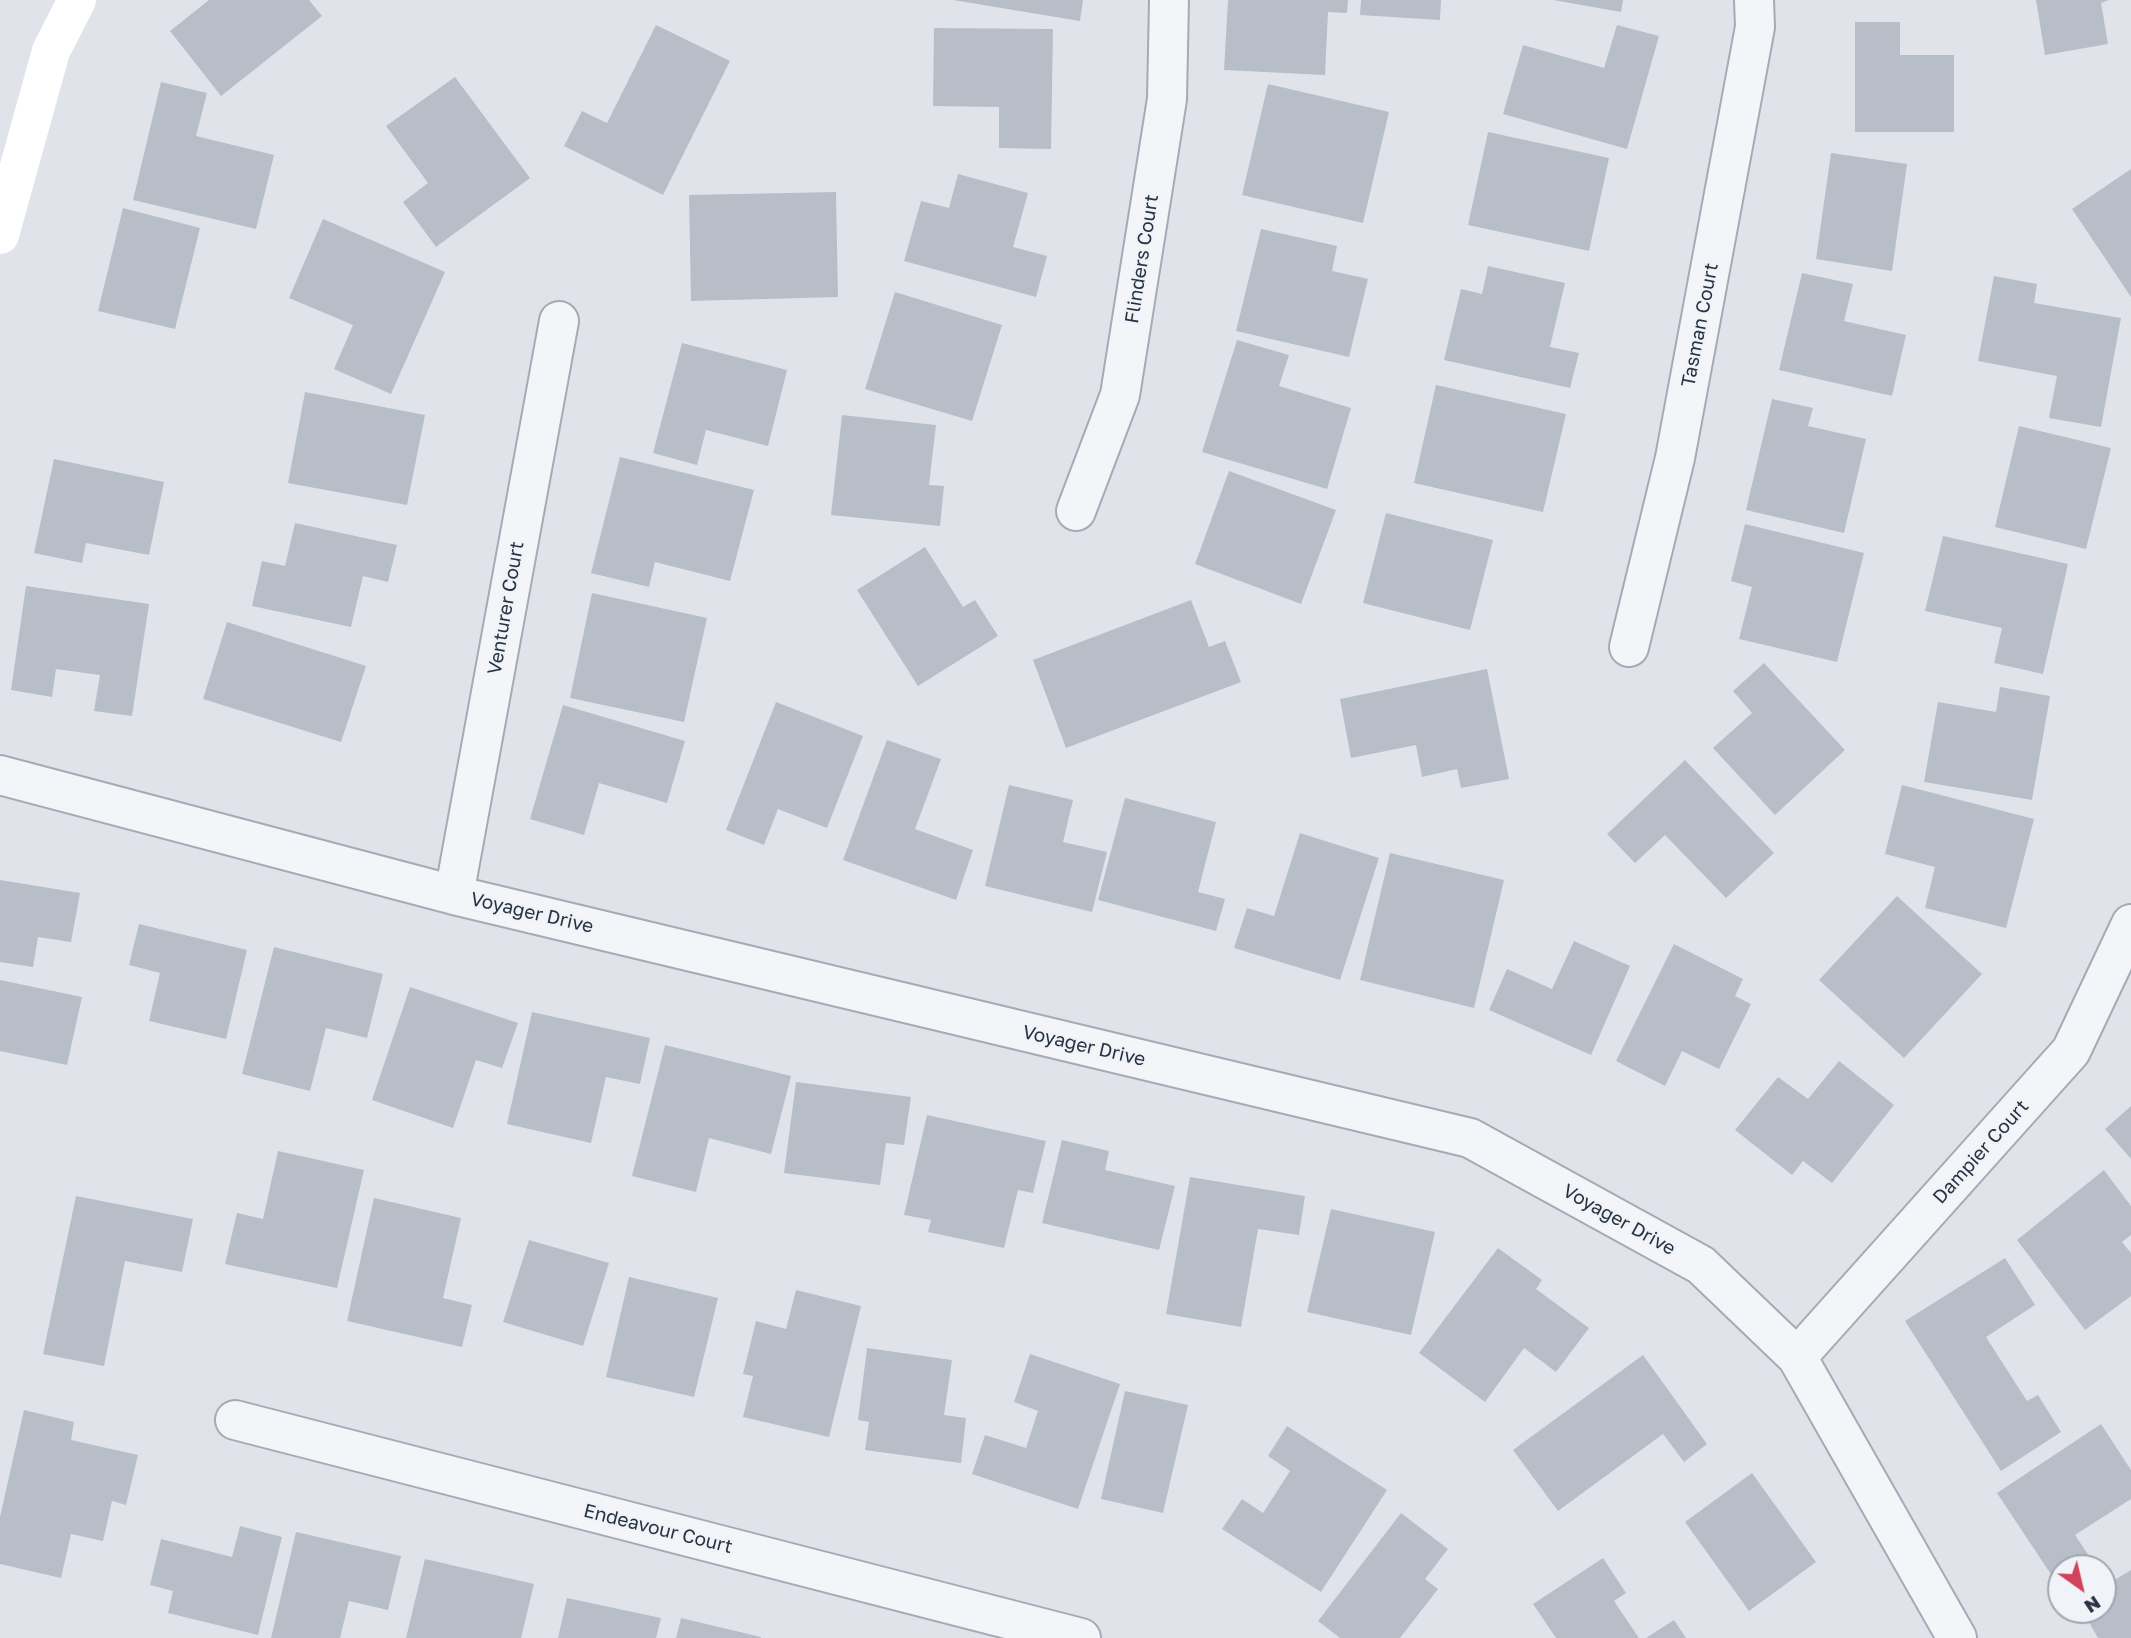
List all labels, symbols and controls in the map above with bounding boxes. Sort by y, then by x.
street label: Flinders Court [1121,193,1163,325]
street label: Tasman Court [1677,261,1723,389]
street label: Venturer Court [483,540,529,676]
street label: Voyager Drive [468,888,596,938]
street label: Voyager Drive [1020,1021,1148,1071]
street label: Dampier Court [1928,1095,2034,1209]
street label: Voyager Drive [1559,1180,1679,1260]
street label: Endeavour Court [581,1499,735,1559]
north arrow [2047,1554,2117,1624]
text: N [2080,1592,2105,1619]

